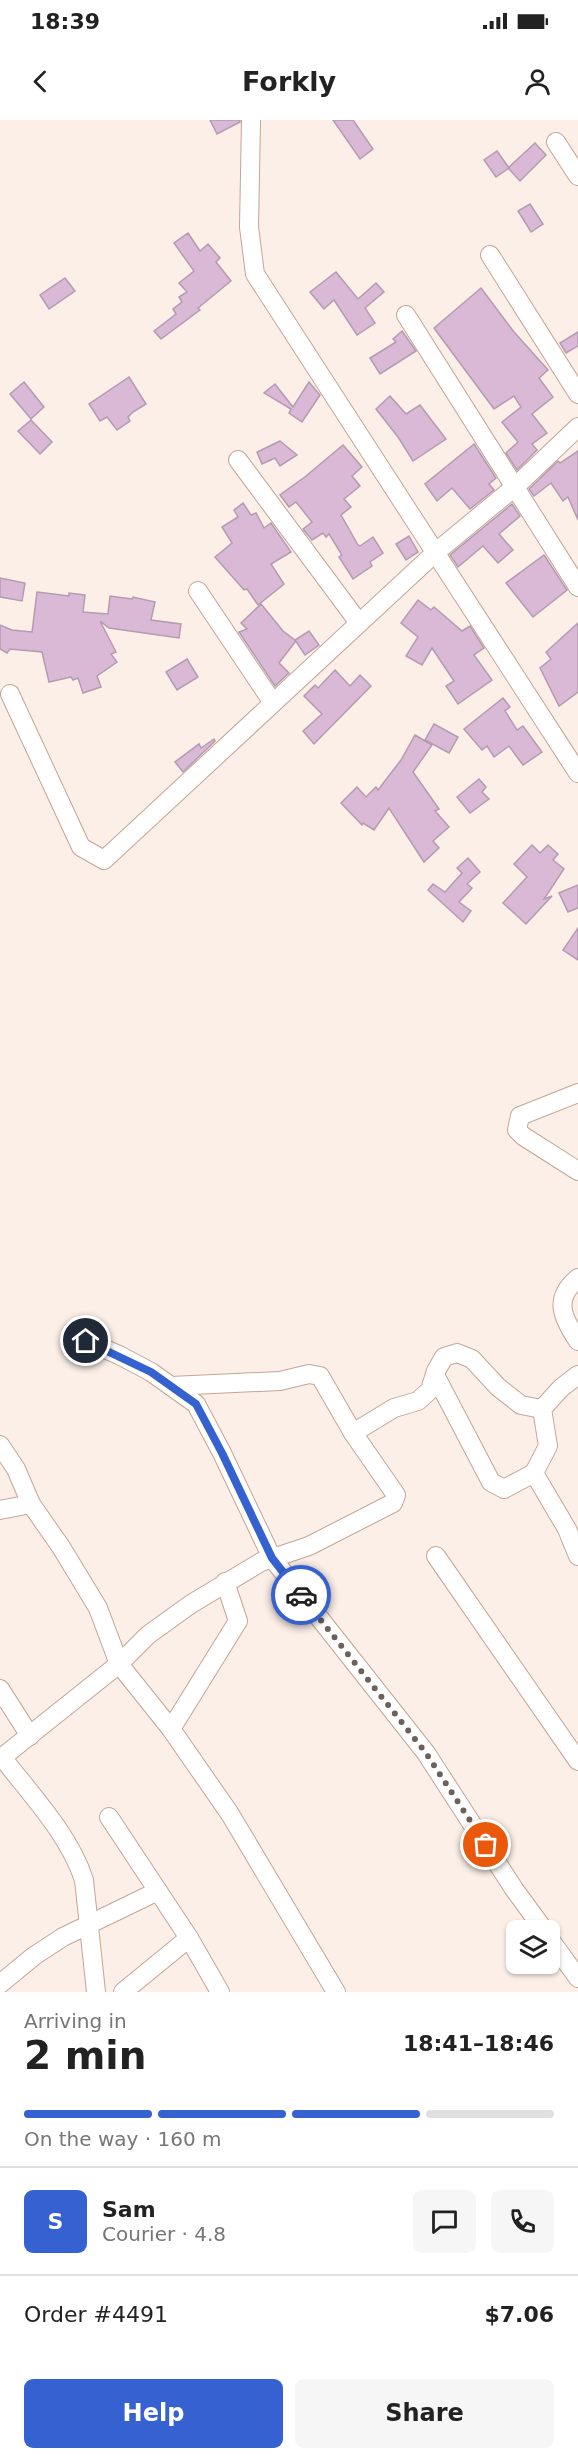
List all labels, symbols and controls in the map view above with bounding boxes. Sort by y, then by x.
text: 18:39 [30,9,100,34]
icon: back [24,65,57,98]
icon: person [521,65,554,98]
text: Forkly [242,66,336,97]
pin [60,1315,111,1366]
icon: home [69,1324,102,1357]
courier [271,1565,331,1625]
icon: car [285,1579,318,1612]
pin [460,1819,511,1870]
icon: bag [469,1828,502,1861]
map controls [506,1920,560,1974]
button: layers [506,1920,560,1974]
text: Arriving in [24,2009,127,2033]
text: 18:41–18:46 [403,2031,554,2056]
text: 2 min [24,2033,146,2078]
text: On the way · 160 m [24,2127,222,2151]
button: chat [413,2190,476,2253]
button: phone [491,2190,554,2253]
text: Sam [102,2197,156,2222]
text: S [48,2209,63,2234]
text: Courier · 4.8 [102,2222,226,2246]
text: Order #4491 [24,2302,168,2327]
text: $7.06 [484,2302,554,2327]
button: Help [24,2379,283,2448]
button: Share [295,2379,554,2448]

